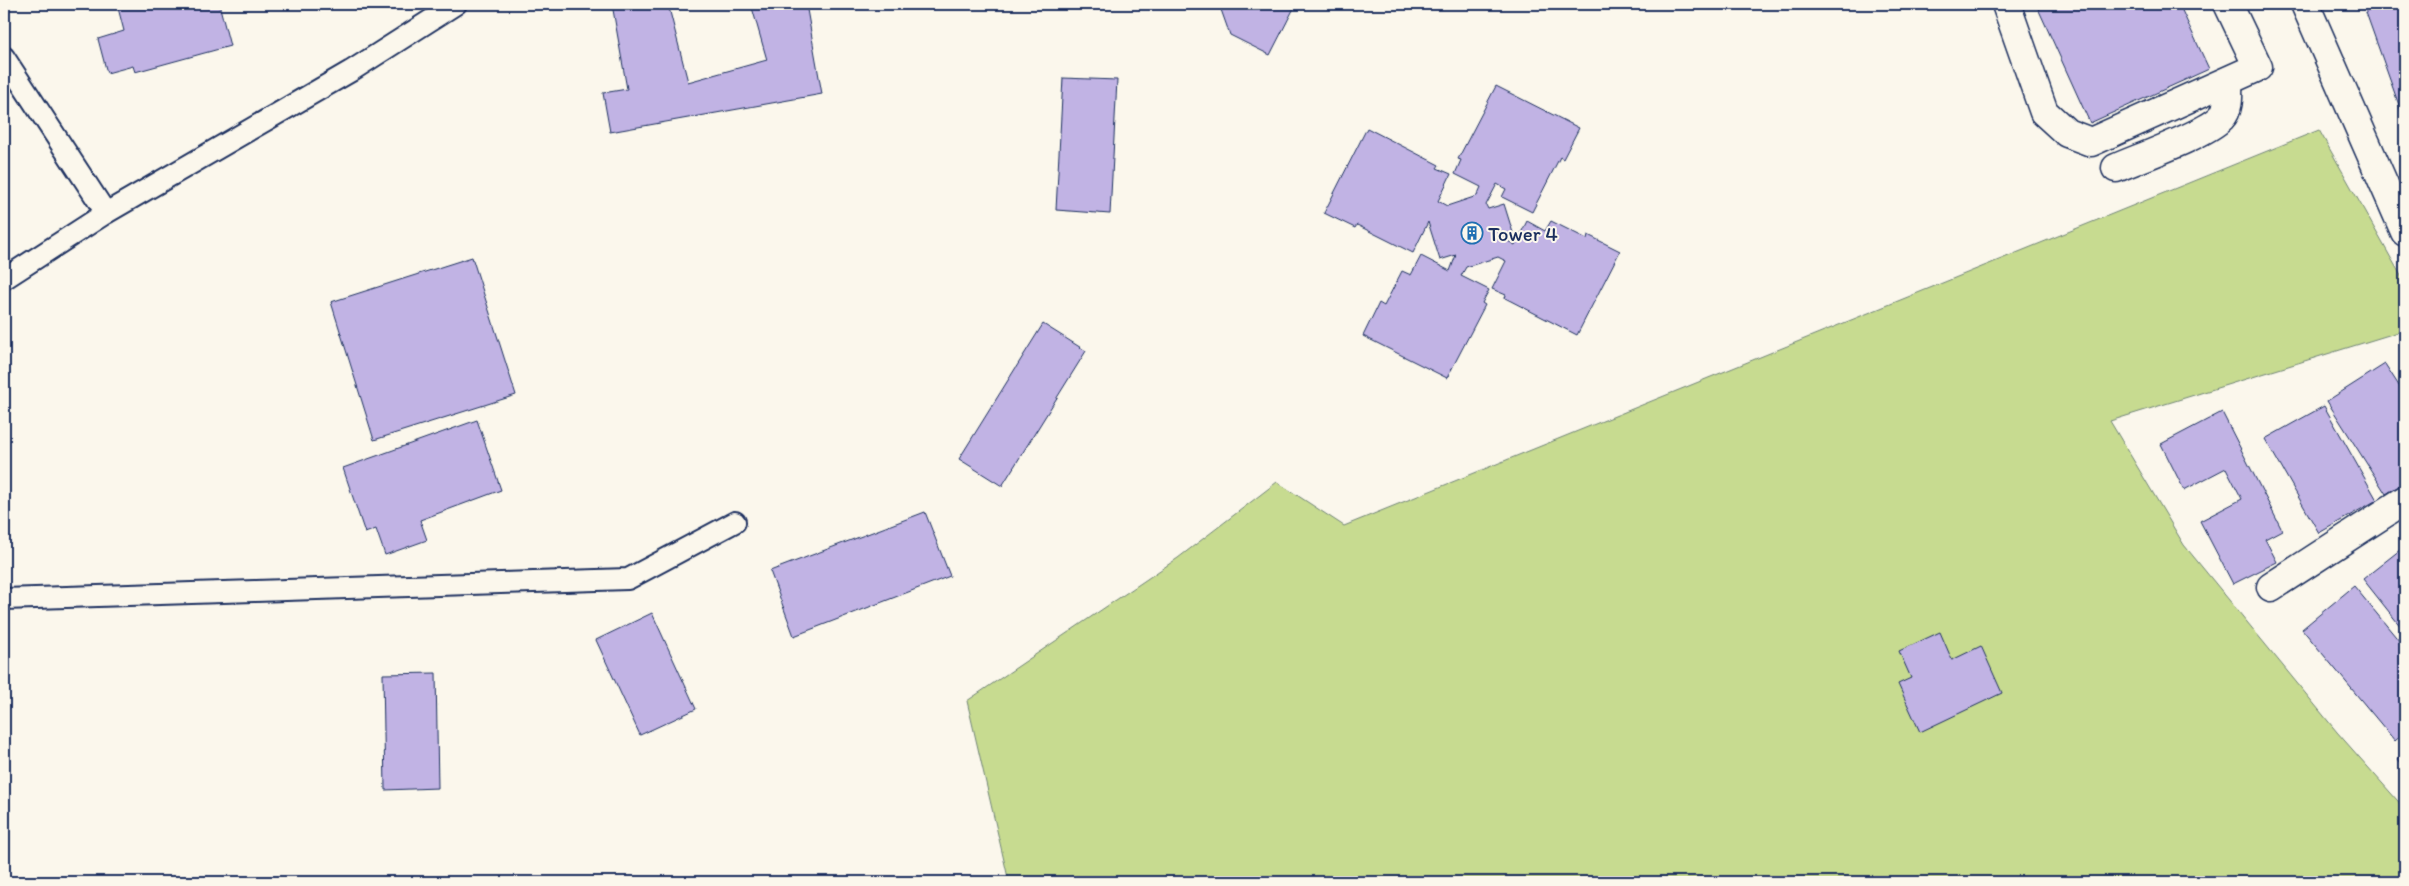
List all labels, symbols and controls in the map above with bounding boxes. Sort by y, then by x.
building icon: Tower 4 [1460,221,1484,245]
place label: Tower 4 [1488,221,1558,246]

